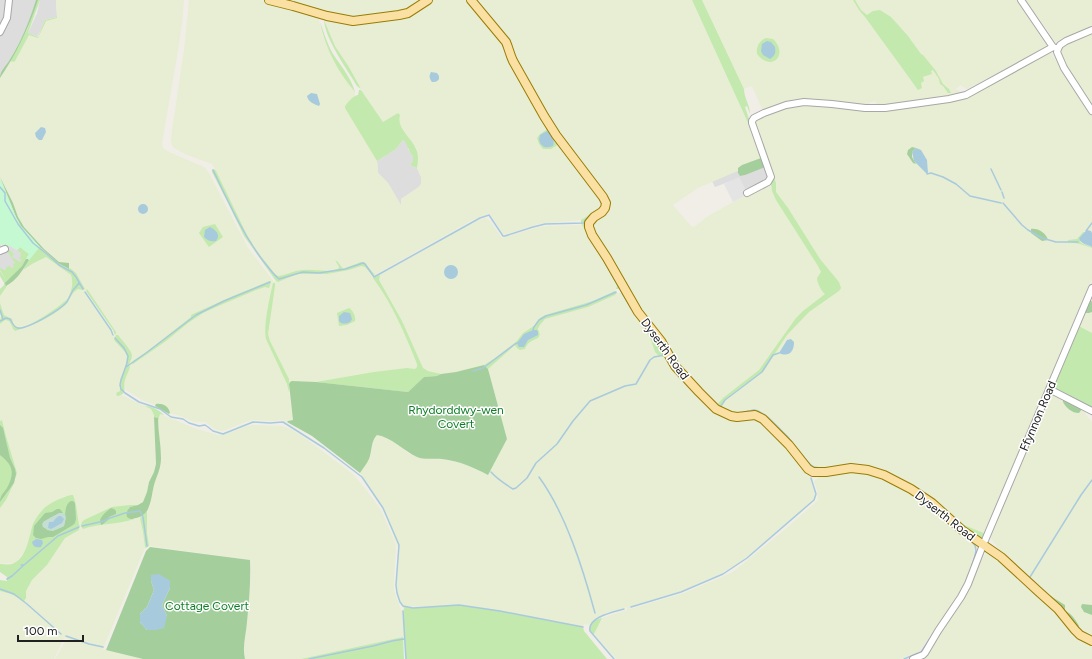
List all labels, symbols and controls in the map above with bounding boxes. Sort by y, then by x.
street label: Dyserth Road [638,316,692,382]
street label: Ffynnon Road [1017,379,1059,453]
park label: Rhydorddwy-wen Covert [408,403,504,431]
street label: Dyserth Road [912,488,978,544]
park label: Cottage Covert [165,599,249,613]
scale bar [18,617,83,643]
text: 100 m [24,624,58,638]

